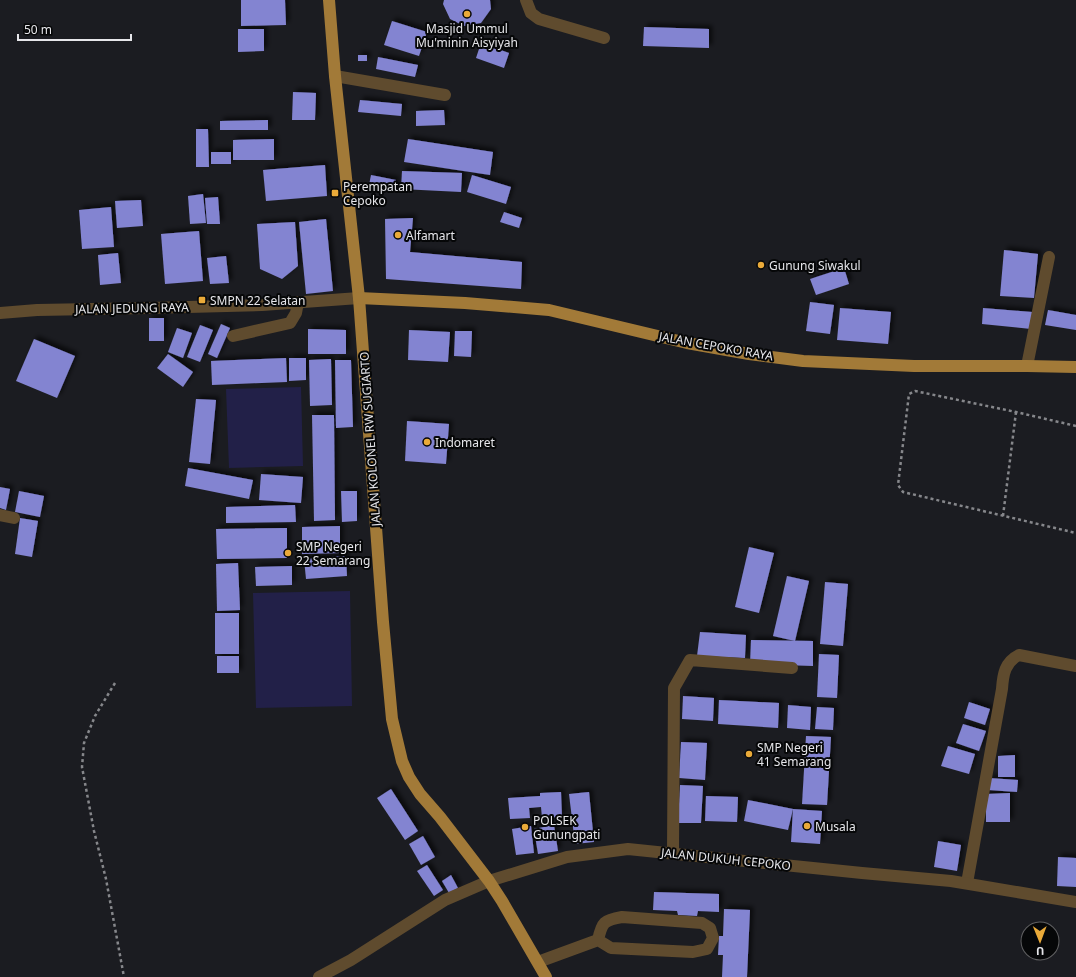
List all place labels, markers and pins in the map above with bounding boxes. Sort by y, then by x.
marker: Masjid Ummul Mu'minin Aisyiyah [462,9,472,19]
place label: Masjid Ummul Mu'minin Aisyiyah [416,20,518,51]
place label: Perempatan Cepoko [343,178,412,209]
marker: Perempatan Cepoko [330,188,340,198]
place label: Alfamart [406,227,456,244]
marker: Alfamart [393,230,403,240]
place label: Gunung Siwakul [769,257,861,274]
marker: Gunung Siwakul [756,260,766,270]
place label: SMPN 22 Selatan [210,292,306,309]
marker: SMPN 22 Selatan [197,295,207,305]
place label: Indomaret [435,434,496,451]
marker: Indomaret [422,437,432,447]
place label: SMP Negeri 22 Semarang [296,538,370,569]
marker: SMP Negeri 22 Semarang [283,548,293,558]
place label: SMP Negeri 41 Semarang [757,739,831,770]
marker: SMP Negeri 41 Semarang [744,749,754,759]
place label: POLSEK Gunungpati [533,812,600,843]
place label: Musala [815,818,856,835]
marker: Musala [802,821,812,831]
marker: POLSEK Gunungpati [520,822,530,832]

